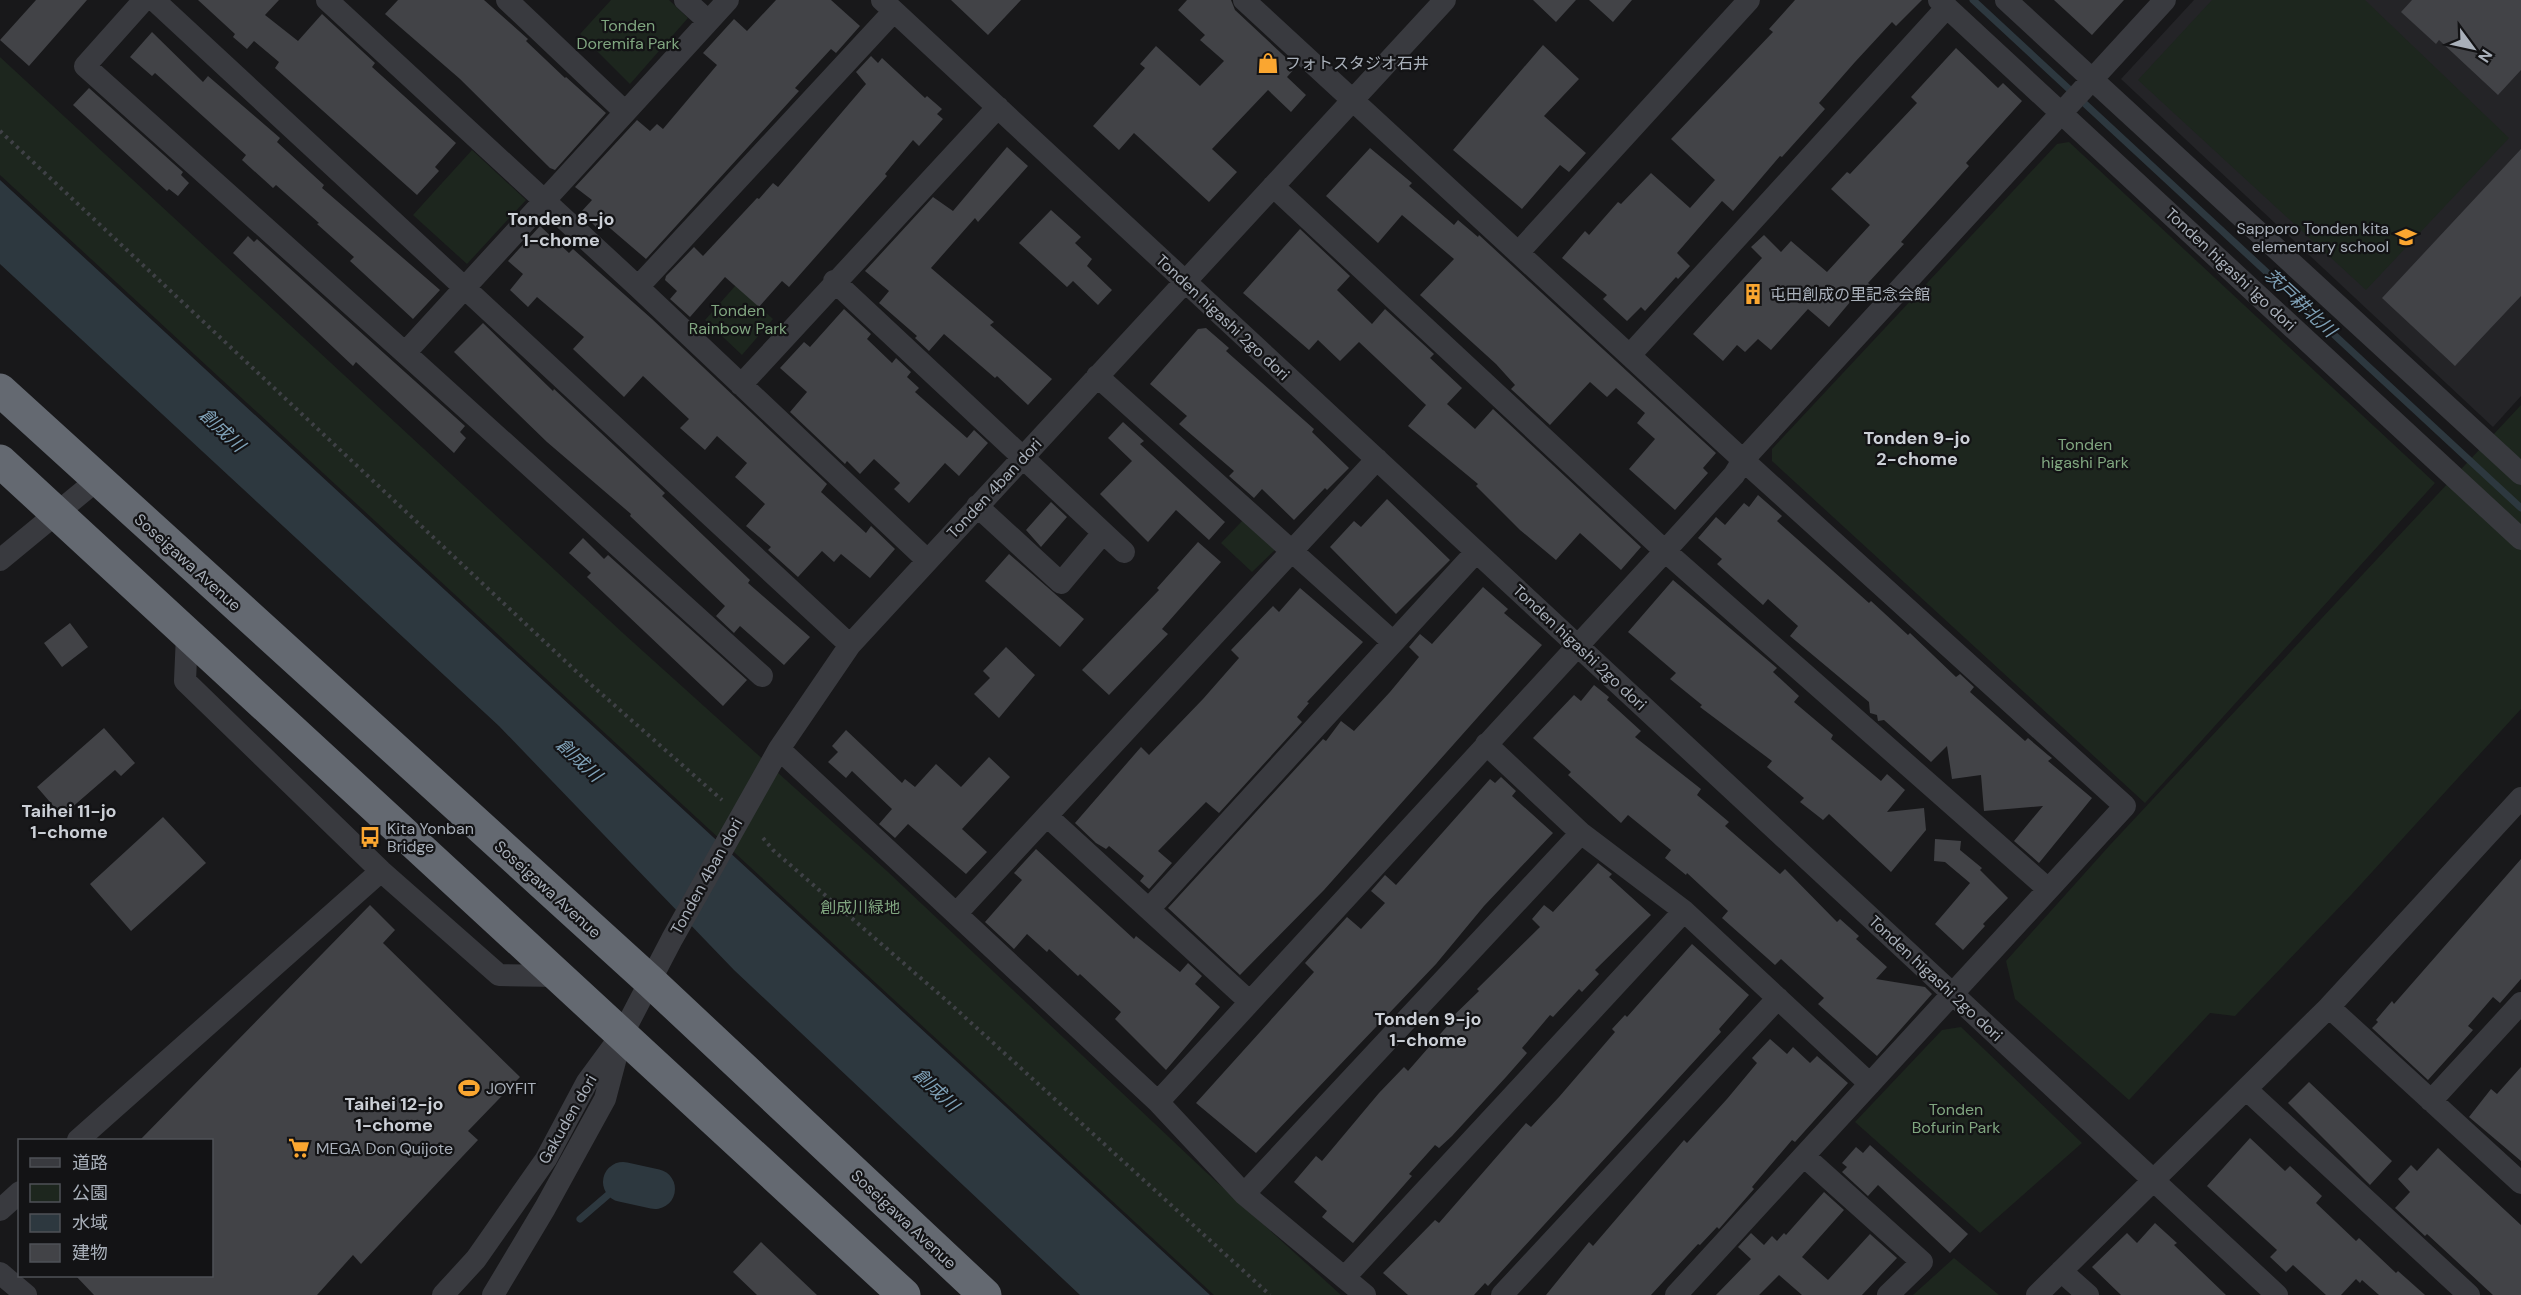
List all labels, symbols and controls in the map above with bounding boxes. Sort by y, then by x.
park label: Tonden Doremifa Park [577,15,679,54]
north arrow [2443,18,2503,78]
text: N [2473,45,2497,67]
shop icon: フォトスタジオ石井 [1256,51,1280,75]
place label: フォトスタジオ石井 [1285,53,1429,74]
street label: Tonden higashi 1go dori [2161,203,2300,335]
district label: Tonden 8-jo 1-chome [508,207,614,252]
place label: Sapporo Tonden kita elementary school [2236,218,2389,257]
school or university icon: Sapporo Tonden kita elementary school [2394,225,2418,249]
street label: Tonden higashi 2go dori [1151,250,1294,385]
water label: 茨戸耕北川 [2259,264,2343,344]
building icon: 屯田創成の里記念会館 [1741,282,1765,306]
place label: 屯田創成の里記念会館 [1770,284,1930,305]
park label: Tonden Rainbow Park [689,300,787,339]
water label: 創成川 [194,403,251,459]
district label: Tonden 9-jo 2-chome [1864,426,1970,471]
street label: Tonden 4ban dori [942,434,1046,543]
park label: Tonden higashi Park [2041,434,2129,473]
street label: Soseigawa Avenue [130,509,245,616]
street label: Tonden higashi 2go dori [1508,580,1651,715]
water label: 創成川 [551,733,608,789]
district label: Taihei 11-jo 1-chome [21,799,117,844]
street label: Tonden 4ban dori [666,814,747,938]
place label: Kita Yonban Bridge [387,818,474,857]
bus stop icon: Kita Yonban Bridge [358,825,382,849]
street label: Soseigawa Avenue [490,836,605,943]
park label: 創成川緑地 [820,897,900,918]
street label: Tonden higashi 2go dori [1864,911,2007,1046]
district label: Tonden 9-jo 1-chome [1375,1007,1481,1052]
water label: 創成川 [908,1063,965,1119]
street label: Gakuden dori [533,1071,602,1168]
sports icon: JOYFIT [457,1076,481,1100]
place label: JOYFIT [486,1078,536,1099]
district label: Taihei 12-jo 1-chome [344,1092,444,1137]
park label: Tonden Bofurin Park [1912,1099,2000,1138]
supermarket icon: MEGA Don Quijote [287,1136,311,1160]
place label: MEGA Don Quijote [316,1138,453,1159]
legend [18,1139,213,1277]
text: 道路 [72,1151,108,1175]
street label: Soseigawa Avenue [847,1165,961,1274]
text: 公園 [72,1181,108,1205]
text: 水域 [72,1211,108,1235]
text: 建物 [72,1241,108,1265]

